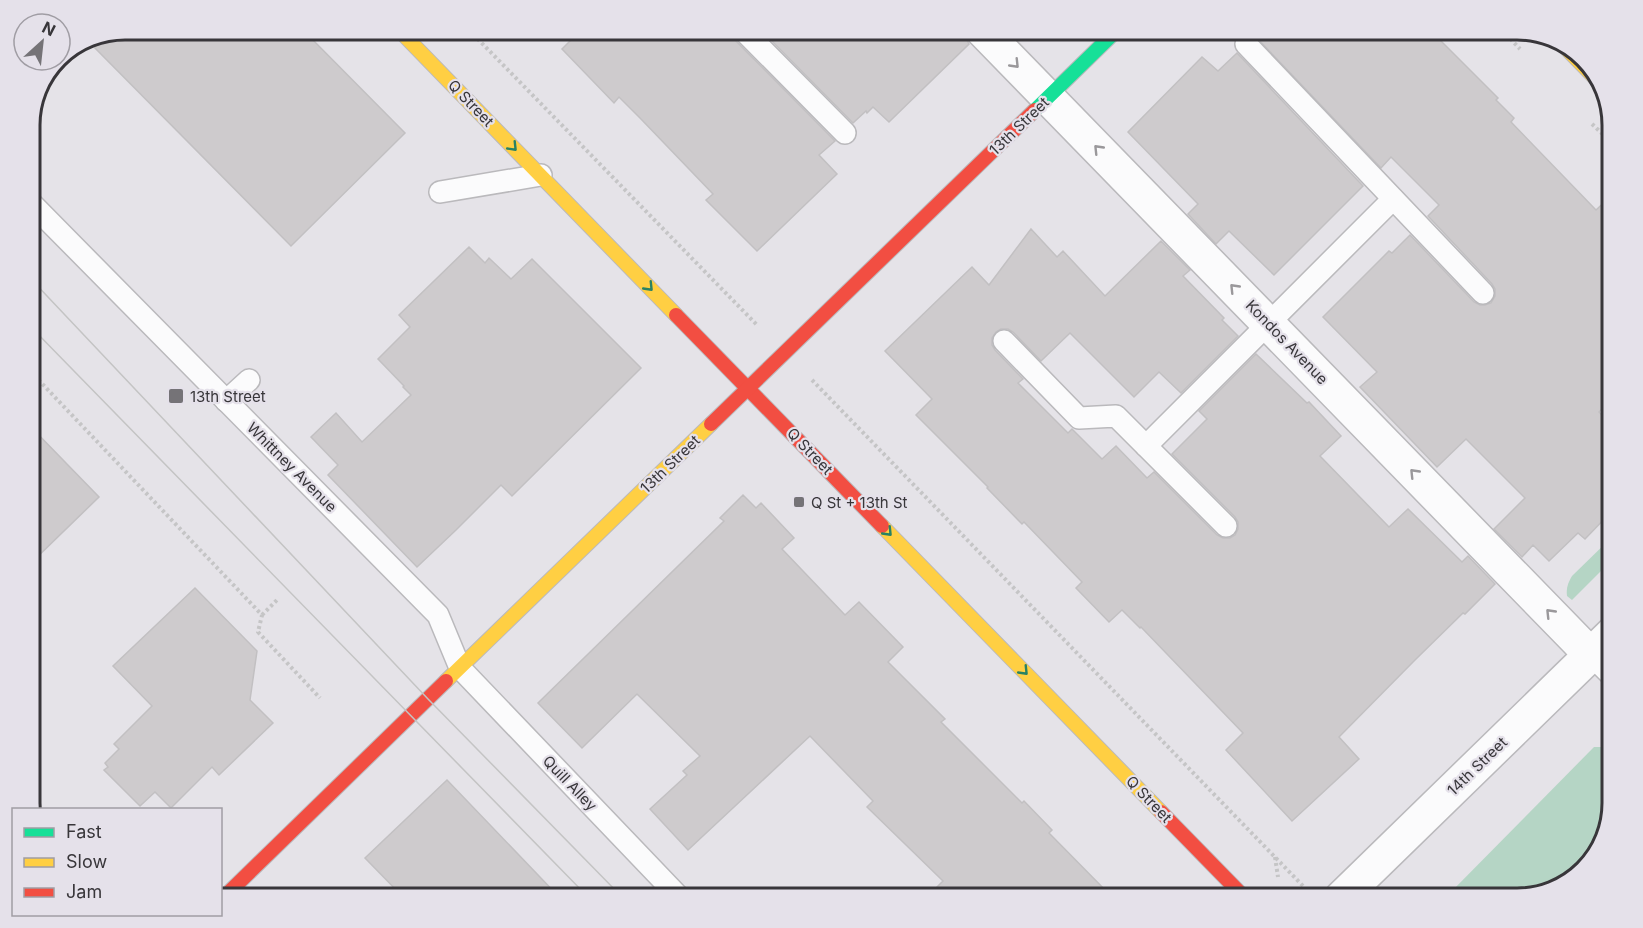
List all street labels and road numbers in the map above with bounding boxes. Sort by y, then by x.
street label: Q Street [444,76,498,131]
street label: 13th Street [985,93,1053,159]
street label: Kondos Avenue [1242,296,1332,388]
street label: Whittney Avenue [243,418,341,516]
street label: Q Street [783,424,837,479]
street label: 13th Street [636,431,704,497]
street label: 14th Street [1443,733,1511,799]
street label: Quill Alley [539,751,602,815]
street label: Q Street [1122,772,1176,827]

